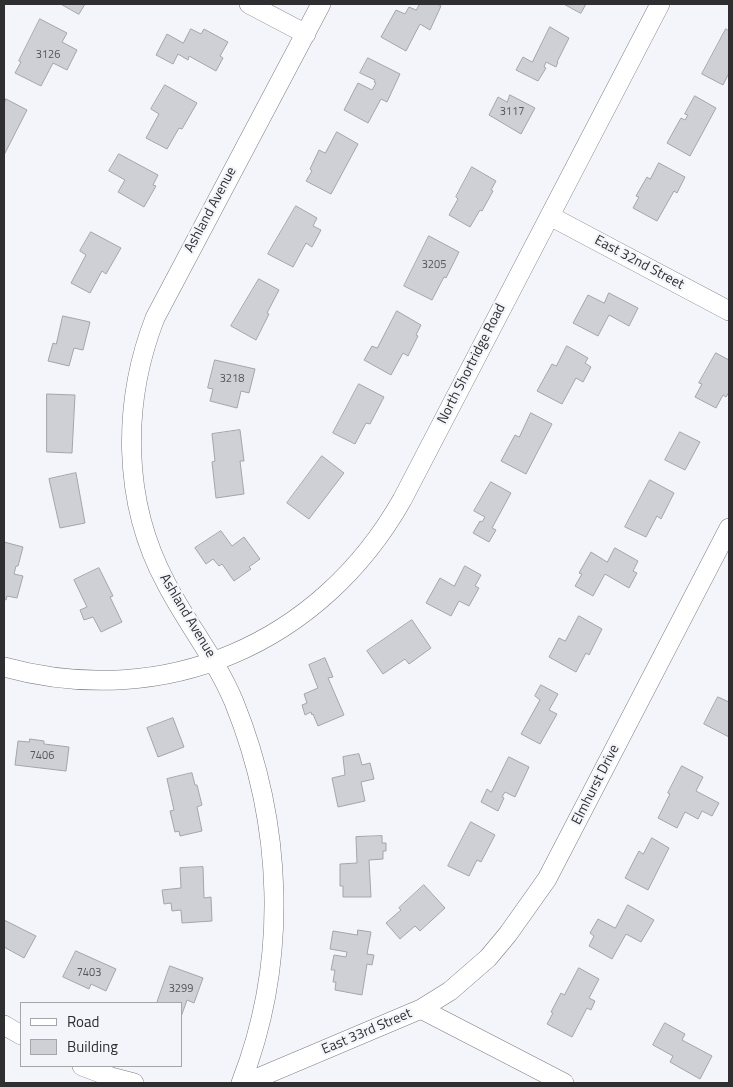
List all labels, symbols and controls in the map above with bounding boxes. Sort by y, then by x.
house number: 3126 [36,48,60,62]
house number: 3117 [500,105,524,119]
street label: Ashland Avenue [181,164,241,256]
street label: East 32nd Street [591,232,687,294]
house number: 3205 [422,258,446,272]
street label: North Shortridge Road [434,301,510,427]
house number: 3218 [220,372,244,386]
street label: Ashland Avenue [155,571,219,661]
street label: Elmhurst Drive [569,742,623,828]
house number: 7406 [30,749,54,763]
house number: 7403 [77,966,101,980]
house number: 3299 [169,982,193,996]
legend [20,1002,182,1067]
street label: East 33rd Street [319,1005,415,1059]
text: Road [67,1010,99,1033]
text: Building [67,1035,118,1058]

